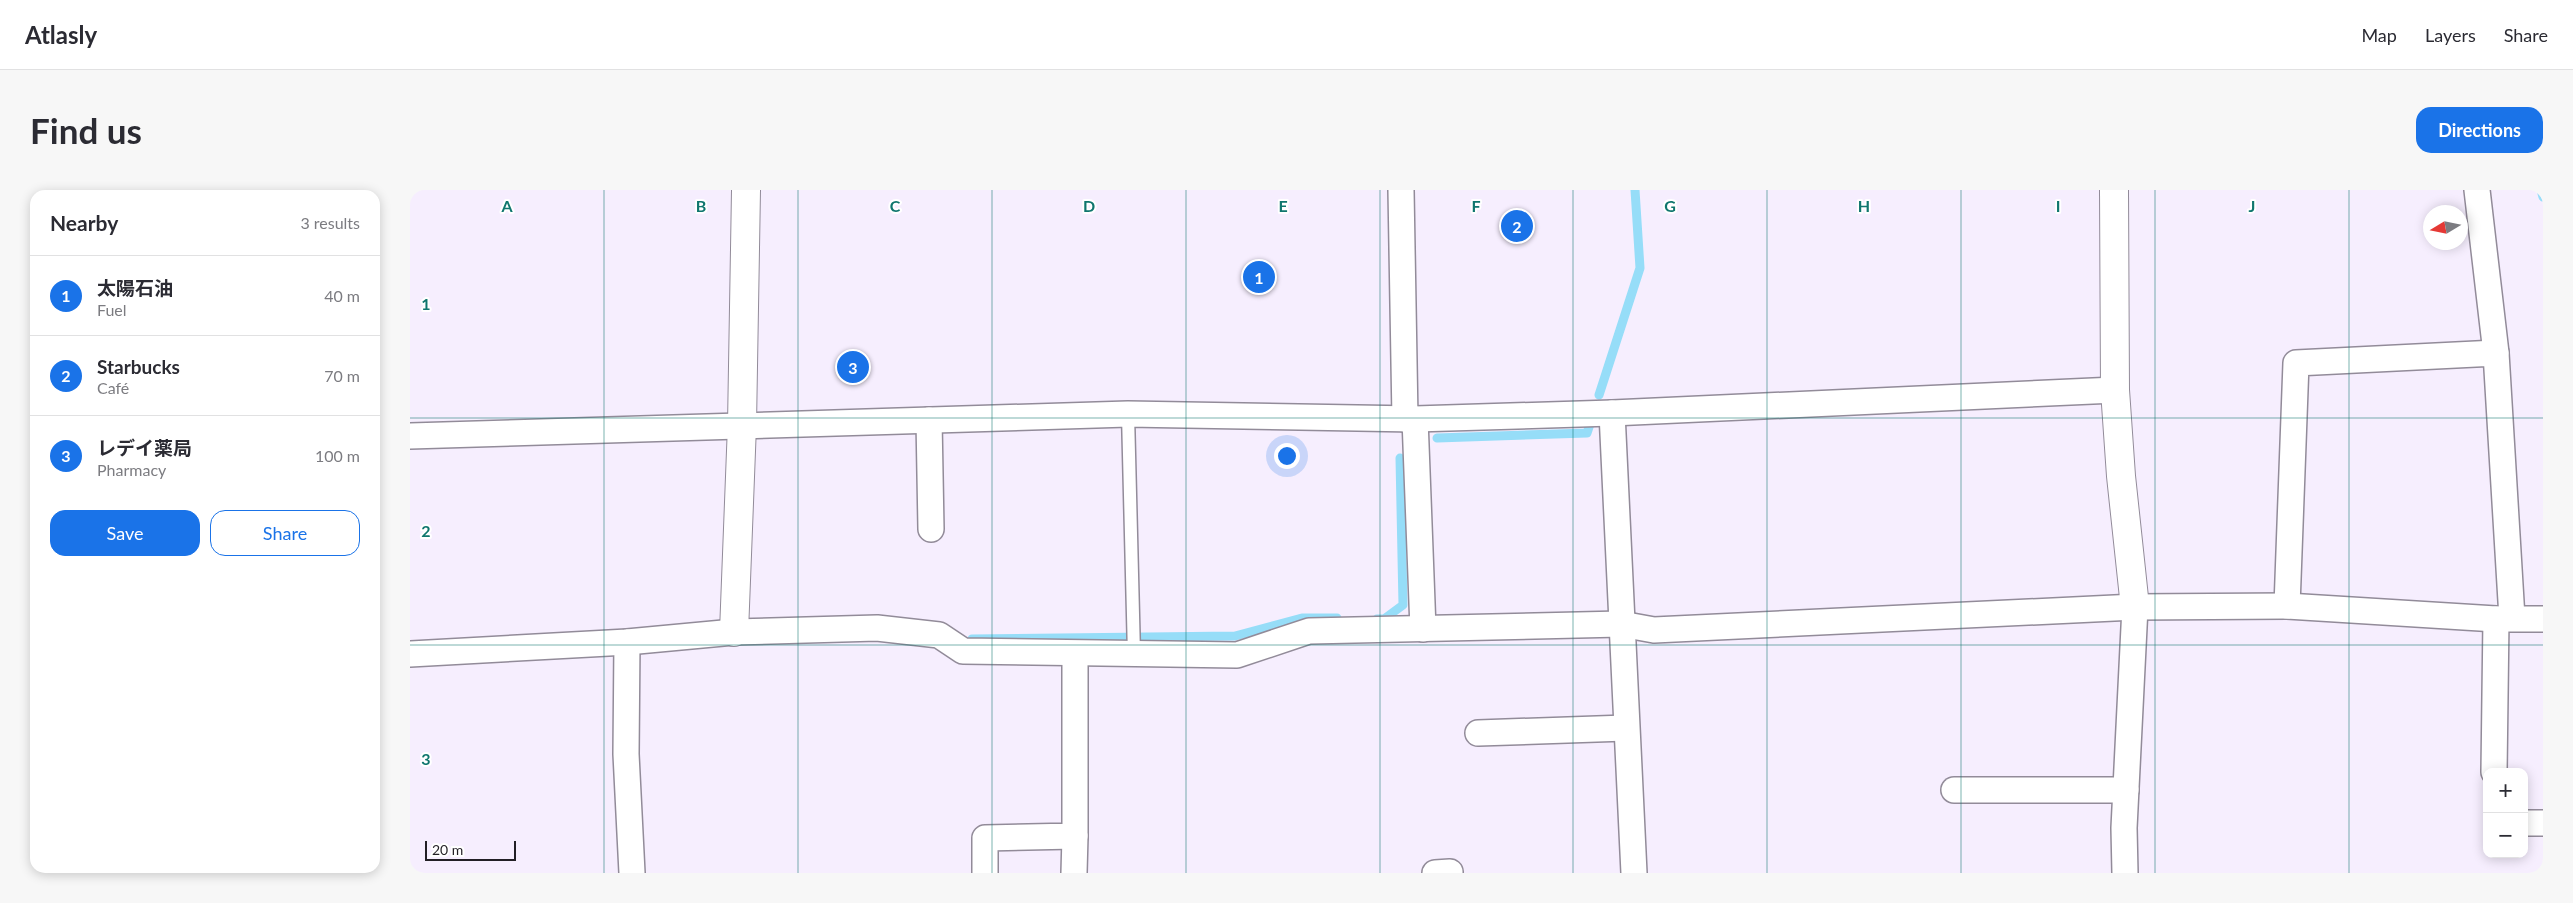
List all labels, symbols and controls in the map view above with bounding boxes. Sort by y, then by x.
text: Atlasly [25,20,97,49]
text: Map [2361,24,2397,46]
text: Layers [2425,24,2476,46]
text: Share [2504,24,2548,46]
button: Directions [2416,107,2543,153]
text: Find us [30,109,142,151]
text: A [500,196,513,215]
text: B [696,196,706,215]
text: C [890,196,901,215]
text: D [1083,196,1095,215]
text: E [1278,196,1288,215]
text: F [1471,196,1481,215]
text: G [1664,196,1676,215]
text: H [1858,196,1870,215]
text: I [2056,196,2060,215]
text: J [2249,196,2255,215]
north arrow [2423,205,2468,250]
pin: 2 [1501,207,1533,245]
text: Nearby [50,210,118,235]
text: 3 results [300,213,360,232]
pin: 1 [1243,258,1275,296]
text: 太陽石油 [97,276,173,299]
text: 1 [61,286,71,305]
text: 40 m [324,286,360,305]
text: 1 [421,294,431,313]
text: Fuel [97,300,127,319]
pin: 3 [837,348,869,386]
text: Starbucks [97,355,180,378]
text: 2 [61,366,71,385]
text: 70 m [324,366,360,385]
text: Café [97,378,129,397]
text: レデイ薬局 [97,436,192,459]
your location [1274,443,1300,469]
text: 3 [61,446,71,465]
text: 100 m [315,446,360,465]
text: Pharmacy [97,460,166,479]
button: Save [50,510,200,556]
button: Share [210,510,360,556]
text: 2 [421,521,431,540]
text: 3 [421,749,431,768]
map controls [2483,768,2528,858]
button: + [2483,768,2528,813]
button: − [2483,813,2528,858]
scale bar [425,838,516,861]
text: 20 m [432,841,463,858]

